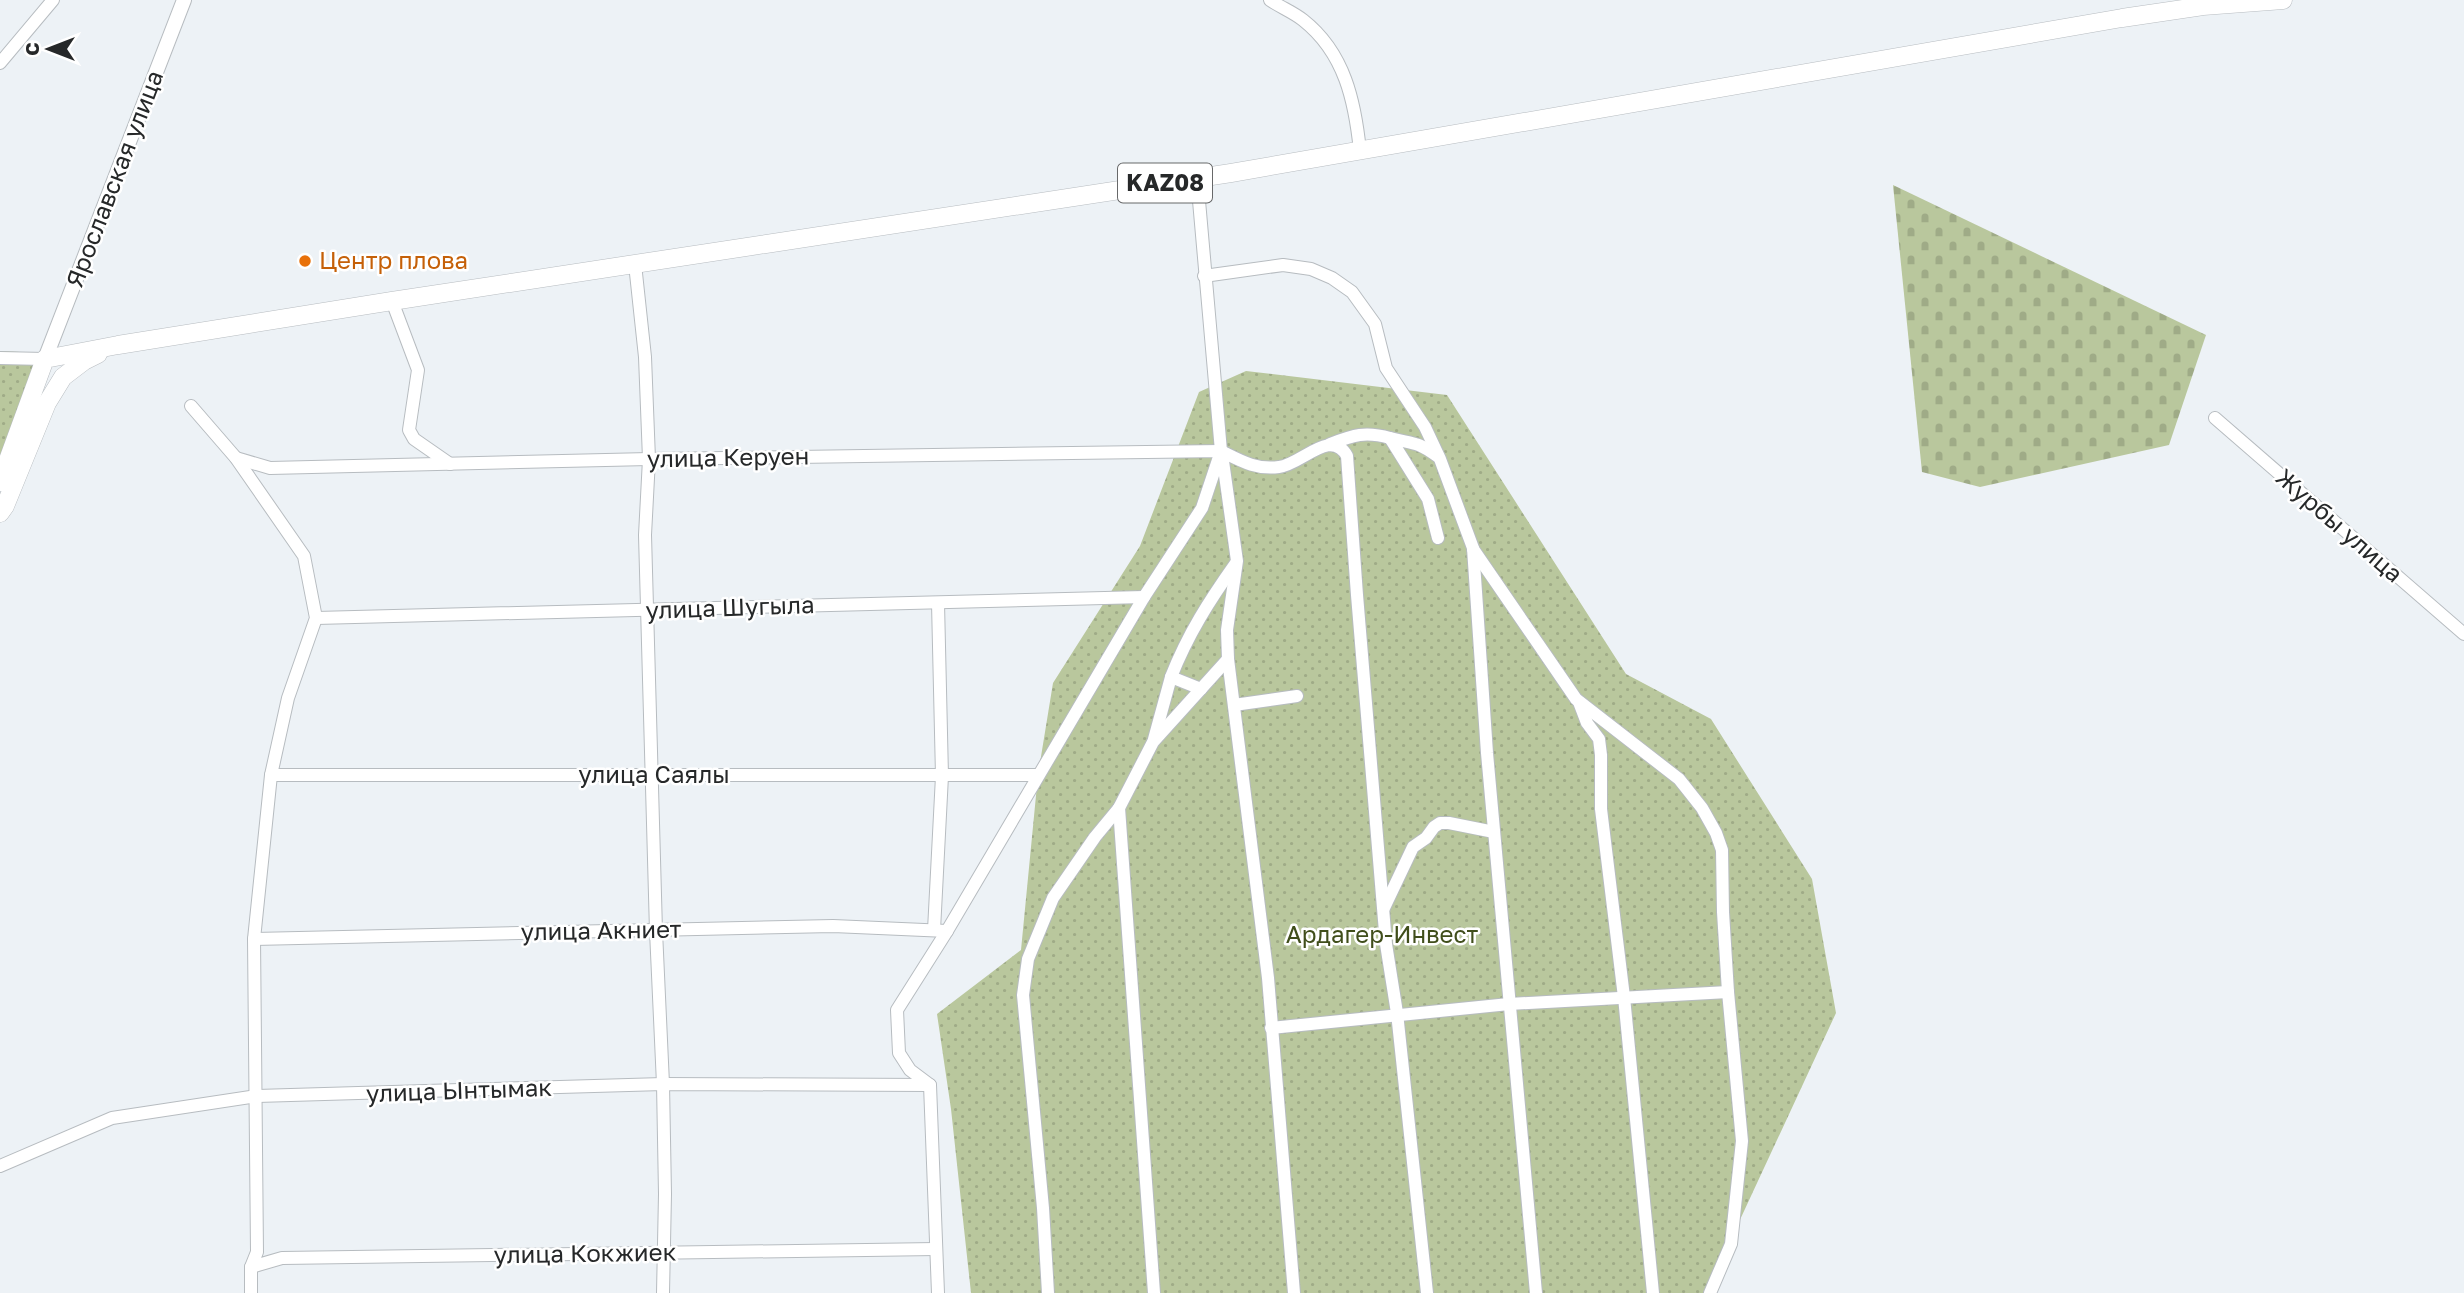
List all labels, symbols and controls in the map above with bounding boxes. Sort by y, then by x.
north arrow [14,14,84,84]
text: С [20,42,43,56]
street label: Ярославская улица [59,66,168,291]
road number: KAZ08 [1118,164,1212,202]
place label: Центр плова [319,245,468,274]
marker: Центр плова [297,253,313,269]
street label: улица Керуен [647,441,809,472]
street label: Журбы улица [2271,462,2409,588]
street label: улица Шугыла [645,589,815,624]
street label: улица Саялы [578,759,730,788]
street label: улица Акниет [520,914,682,945]
park label: Ардагер-Инвест [1286,919,1479,948]
street label: улица Ынтымак [365,1072,553,1107]
street label: улица Кокжиек [493,1236,677,1269]

